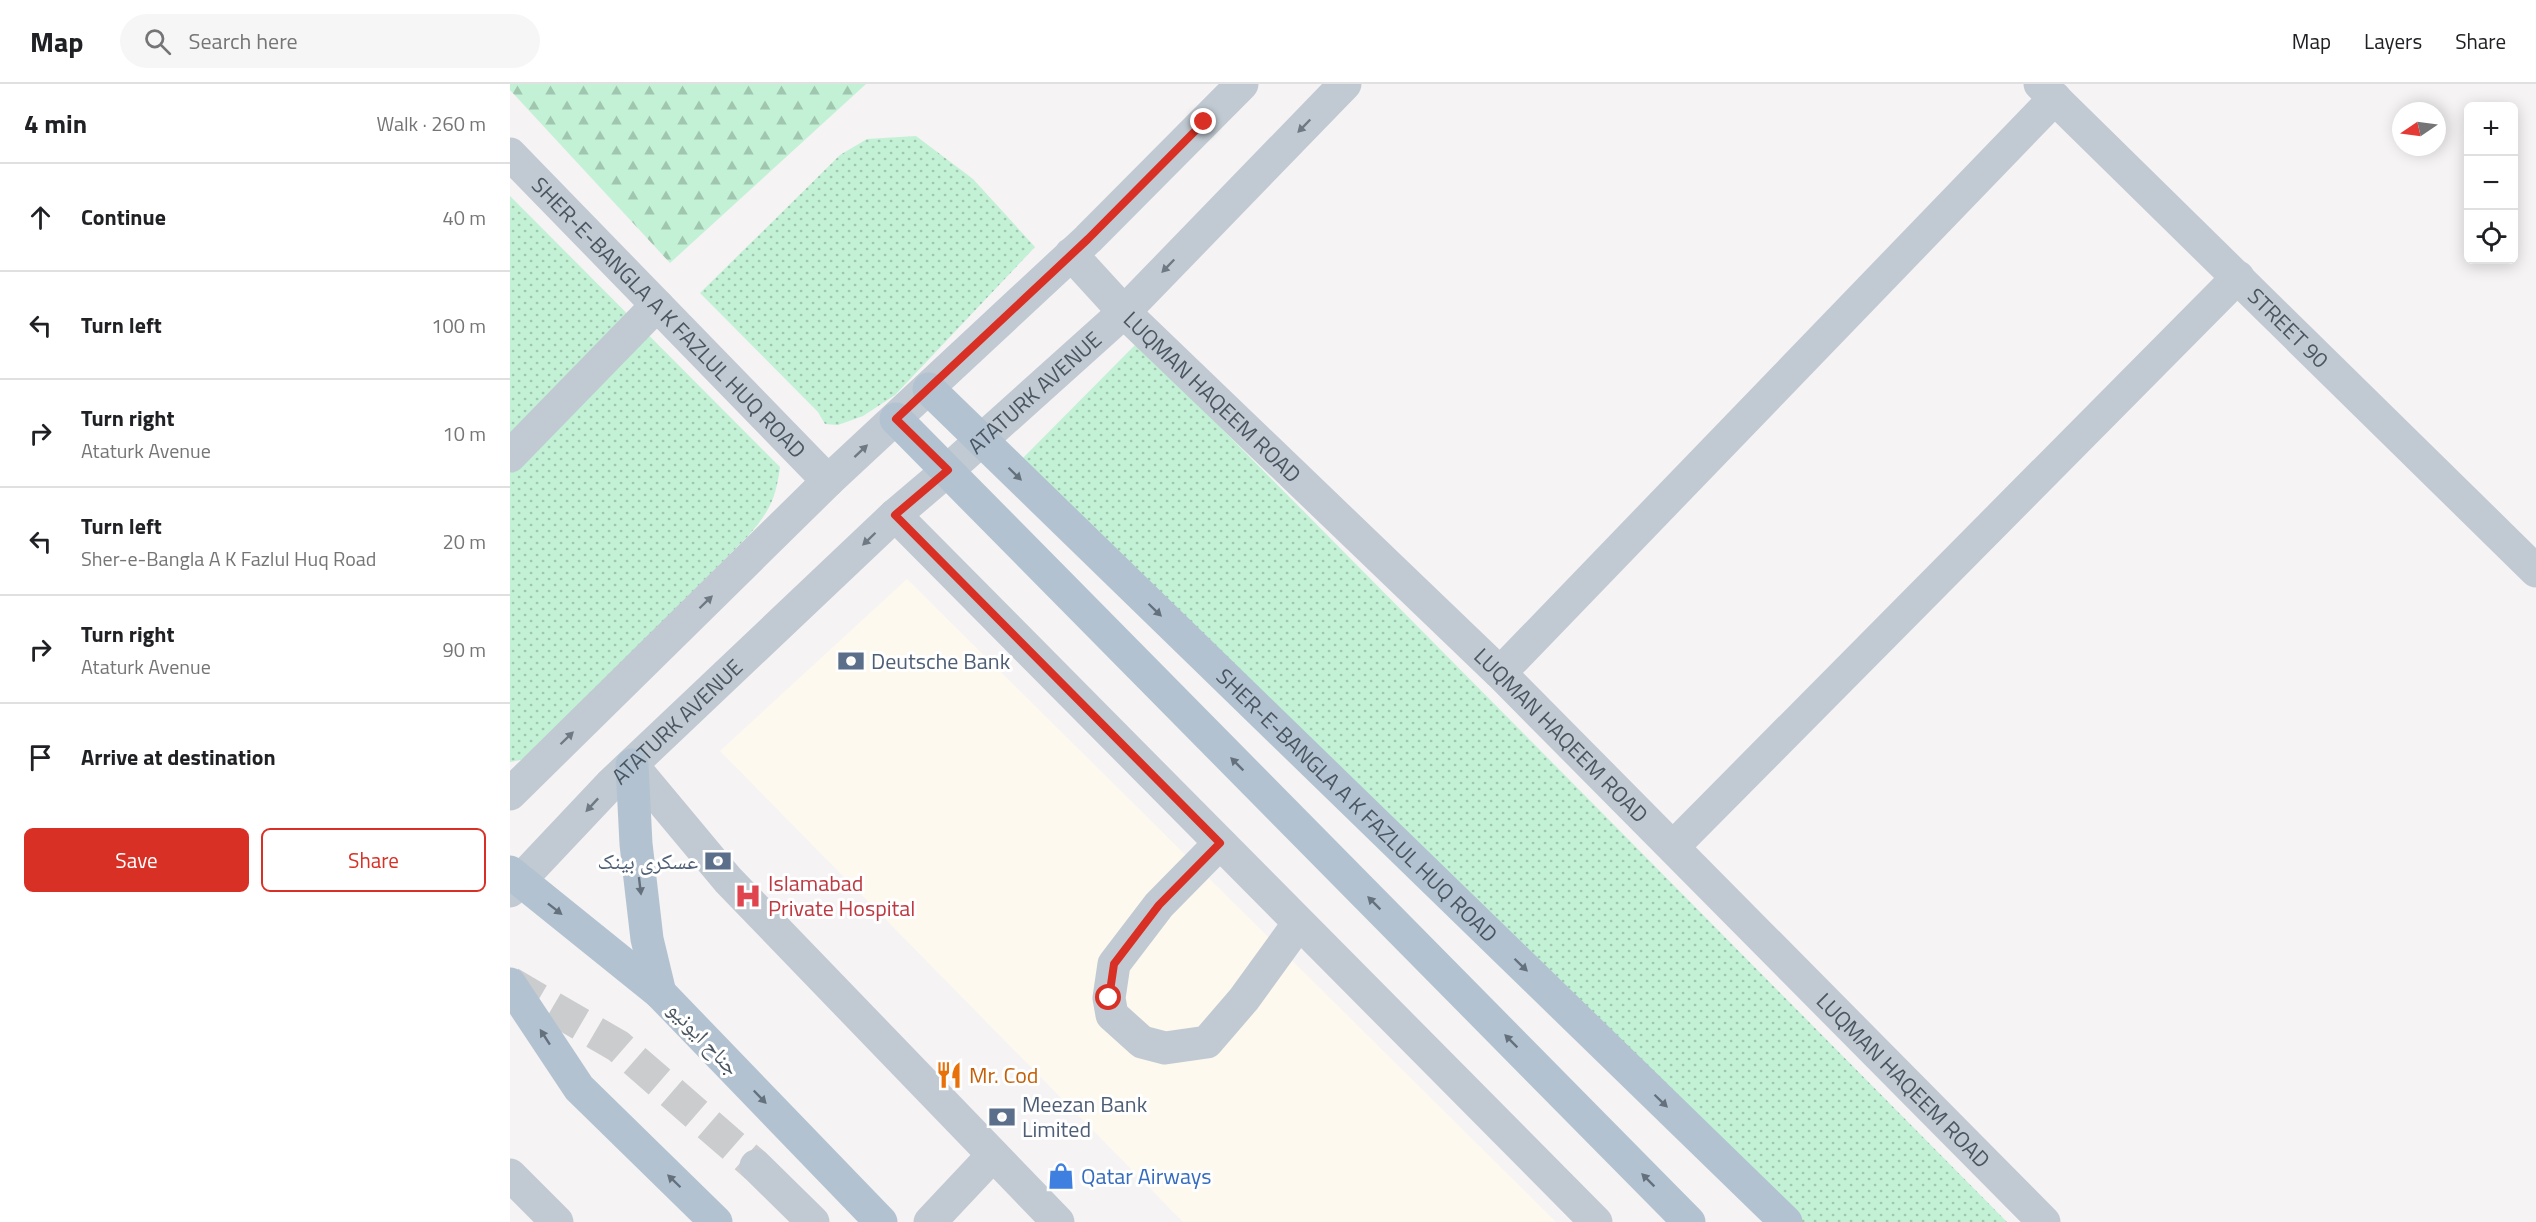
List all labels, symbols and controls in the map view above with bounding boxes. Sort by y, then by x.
search box [120,14,540,68]
text: Map [30,20,84,63]
text: Search here [189,24,298,58]
icon: search [141,25,174,58]
text: Map [2292,25,2331,57]
text: Layers [2364,25,2422,57]
text: Share [2455,25,2506,57]
north arrow [2392,102,2446,156]
map controls [2464,102,2518,264]
button: + [2464,102,2518,156]
text: 4 min [24,104,87,143]
text: Walk · 260 m [377,108,486,139]
route end [1190,108,1216,134]
one-way arrow [1297,119,1311,134]
button: − [2464,156,2518,210]
street label: SHER-E-BANGLA A K FAZLUL HUQ ROAD [524,169,814,466]
text: Continue [81,200,166,234]
icon: ahead [24,201,57,234]
text: 40 m [442,202,486,233]
button: locate [2464,210,2518,264]
one-way arrow [1162,259,1176,273]
street label: STREET 90 [2240,280,2337,376]
street label: LUQMAN HAQEEM ROAD [1116,303,1309,491]
text: Turn left [81,308,162,342]
icon: left [24,309,57,342]
text: 100 m [431,310,486,341]
street label: ATATURK AVENUE [960,323,1109,462]
text: Turn right [81,401,175,435]
icon: right [24,417,57,450]
text: 10 m [442,418,486,449]
text: Ataturk Avenue [81,435,211,466]
one-way arrow [853,445,868,458]
one-way arrow [1008,467,1023,481]
text: Turn left [81,509,162,543]
icon: left [24,525,57,558]
text: 20 m [442,526,486,557]
one-way arrow [862,532,877,546]
text: Sher-e-Bangla A K Fazlul Huq Road [81,543,376,574]
one-way arrow [698,595,712,609]
one-way arrow [1148,602,1162,616]
text: Turn right [81,617,175,651]
icon: right [24,633,57,666]
text: 90 m [442,634,486,665]
street label: LUQMAN HAQEEM ROAD [1466,640,1656,830]
place label: Deutsche Bank [871,644,1011,678]
bank icon: Deutsche Bank [836,646,866,676]
text: Ataturk Avenue [81,651,211,682]
street label: ATATURK AVENUE [604,651,750,792]
street label: SHER-E-BANGLA A K FAZLUL HUQ ROAD [1209,660,1506,950]
one-way arrow [559,732,573,746]
text: Arrive at destination [81,740,276,774]
icon: arrive [24,741,57,774]
one-way arrow [1230,756,1244,771]
one-way arrow [585,797,599,812]
button: Save [24,828,249,892]
button: Share [261,828,486,892]
place label: عسکری بینک [597,844,698,878]
bank icon: عسکری بینک [703,846,733,876]
place label: Islamabad Private Hospital [768,866,915,925]
one-way arrow [636,877,645,896]
hospital icon: Islamabad Private Hospital [733,881,763,911]
one-way arrow [1367,895,1381,910]
one-way arrow [547,903,563,916]
one-way arrow [1514,958,1529,972]
route start [1095,984,1121,1010]
street label: LUQMAN HAQEEM ROAD [1809,985,1998,1176]
street label: جناح ایونیو [660,993,748,1083]
one-way arrow [539,1029,551,1045]
one-way arrow [1504,1035,1518,1049]
place label: Mr. Cod [969,1058,1038,1092]
restaurant icon: Mr. Cod [934,1060,964,1090]
place label: Meezan Bank Limited [1022,1087,1148,1146]
one-way arrow [753,1090,767,1104]
one-way arrow [1654,1094,1669,1108]
bank icon: Meezan Bank Limited [987,1102,1017,1132]
place label: Qatar Airways [1081,1159,1212,1193]
shop icon: Qatar Airways [1046,1161,1076,1191]
one-way arrow [667,1174,682,1188]
one-way arrow [1641,1174,1655,1188]

